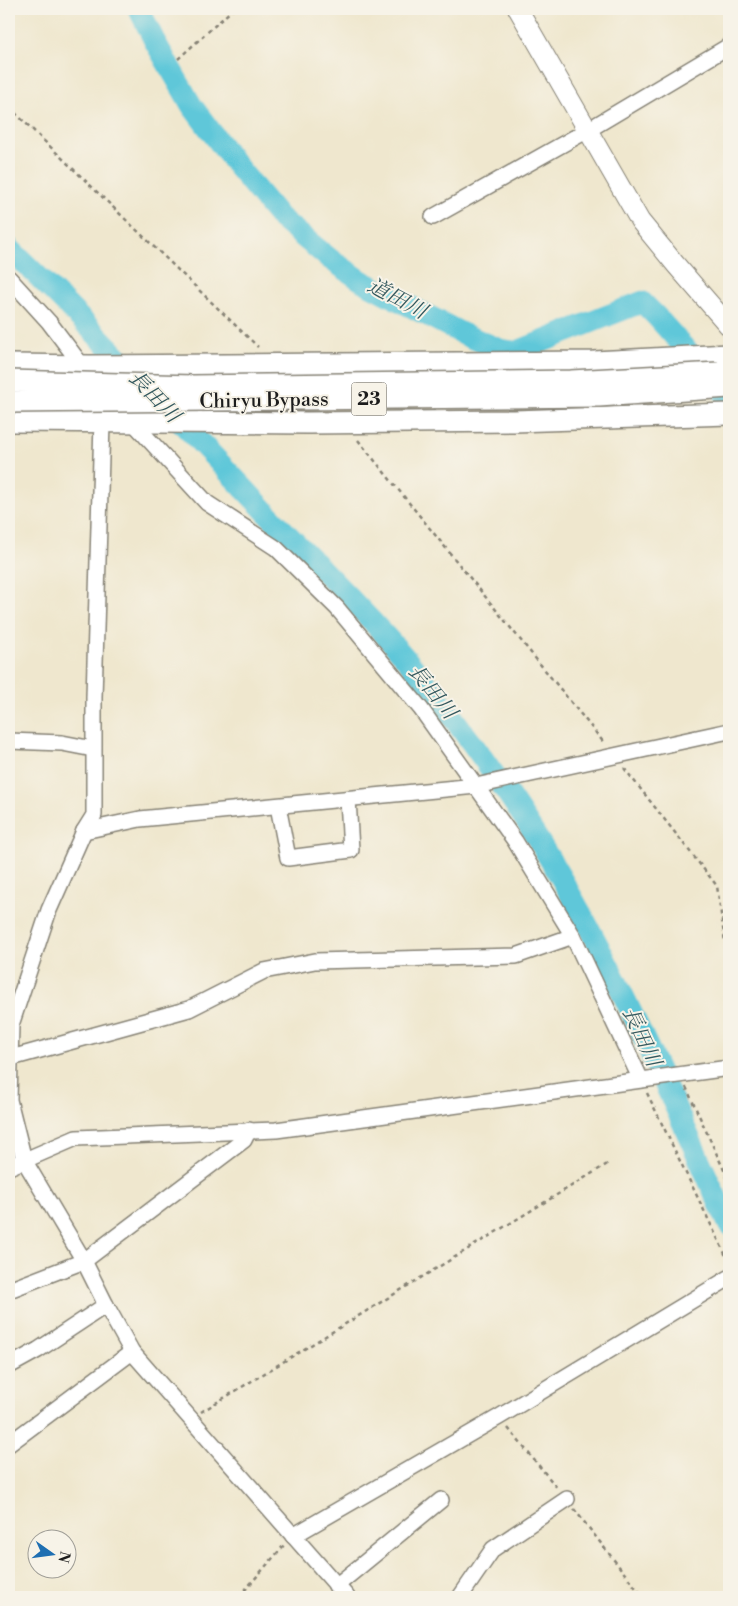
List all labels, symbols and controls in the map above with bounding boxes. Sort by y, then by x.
water label: 道田川 [363,273,433,326]
water label: 長田川 [123,365,187,430]
road number: 23 [352,382,386,416]
street label: Chiryu Bypass [199,387,329,415]
water label: 長田川 [402,659,463,726]
water label: 長田川 [616,1003,667,1073]
north arrow [28,1528,78,1578]
text: N [54,1549,74,1564]

